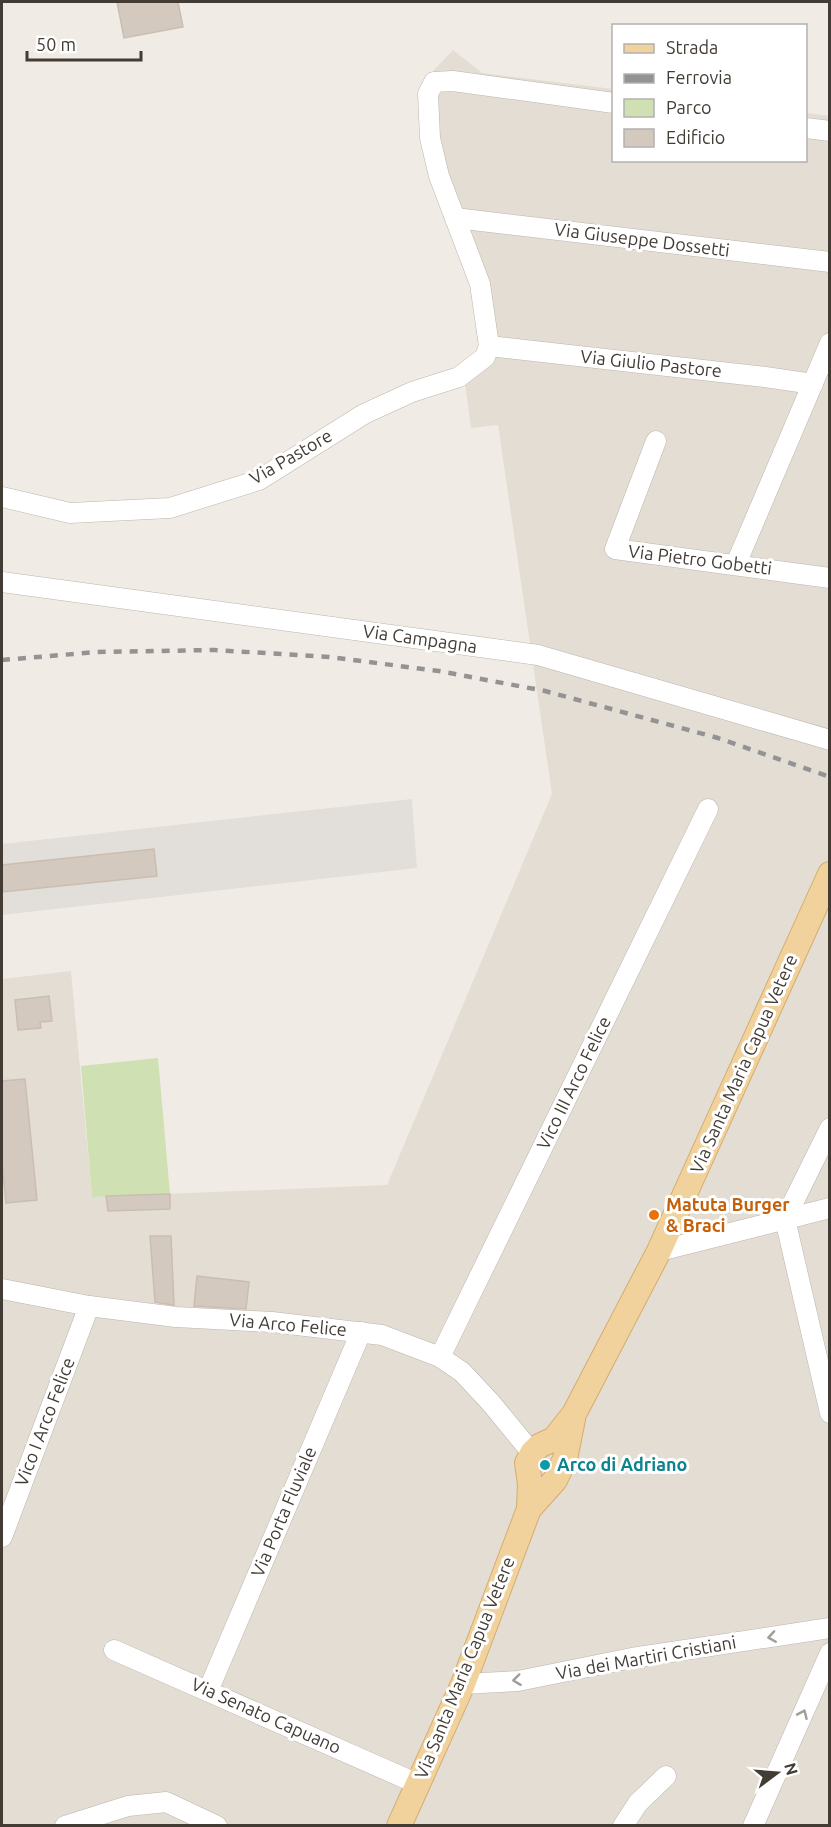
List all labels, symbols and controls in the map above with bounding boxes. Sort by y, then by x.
scale bar [27,24,141,62]
legend [612,24,807,162]
text: 50 m [36,34,76,54]
text: Strada [666,37,718,57]
text: Ferrovia [666,67,732,87]
text: Parco [666,97,712,117]
text: Edificio [666,127,725,147]
street label: Via Giuseppe Dossetti [553,218,731,260]
street label: Via Giulio Pastore [579,346,723,380]
street label: Via Pastore [246,425,335,488]
street label: Via Pietro Gobetti [627,540,773,578]
street label: Via Campagna [362,620,479,656]
street label: Via Santa Maria Capua Vetere [686,951,801,1176]
street label: Vico III Arco Felice [532,1013,614,1152]
place label: Matuta Burger & Braci [666,1194,790,1235]
marker: Matuta Burger & Braci [647,1208,661,1222]
street label: Via Arco Felice [228,1309,348,1339]
street label: Vico I Arco Felice [10,1354,78,1489]
street label: Via Porta Fluviale [247,1443,320,1580]
place label: Arco di Adriano [557,1454,687,1474]
marker: Arco di Adriano [538,1458,552,1472]
street label: Via Santa Maria Capua Vetere [410,1554,518,1781]
one-way arrow [767,1630,776,1642]
street label: Via dei Martiri Cristiani [554,1631,737,1683]
street label: Via Senato Capuano [189,1673,344,1757]
one-way arrow [513,1673,522,1686]
one-way arrow [795,1710,807,1721]
north arrow [747,1743,807,1803]
text: N [781,1761,802,1777]

